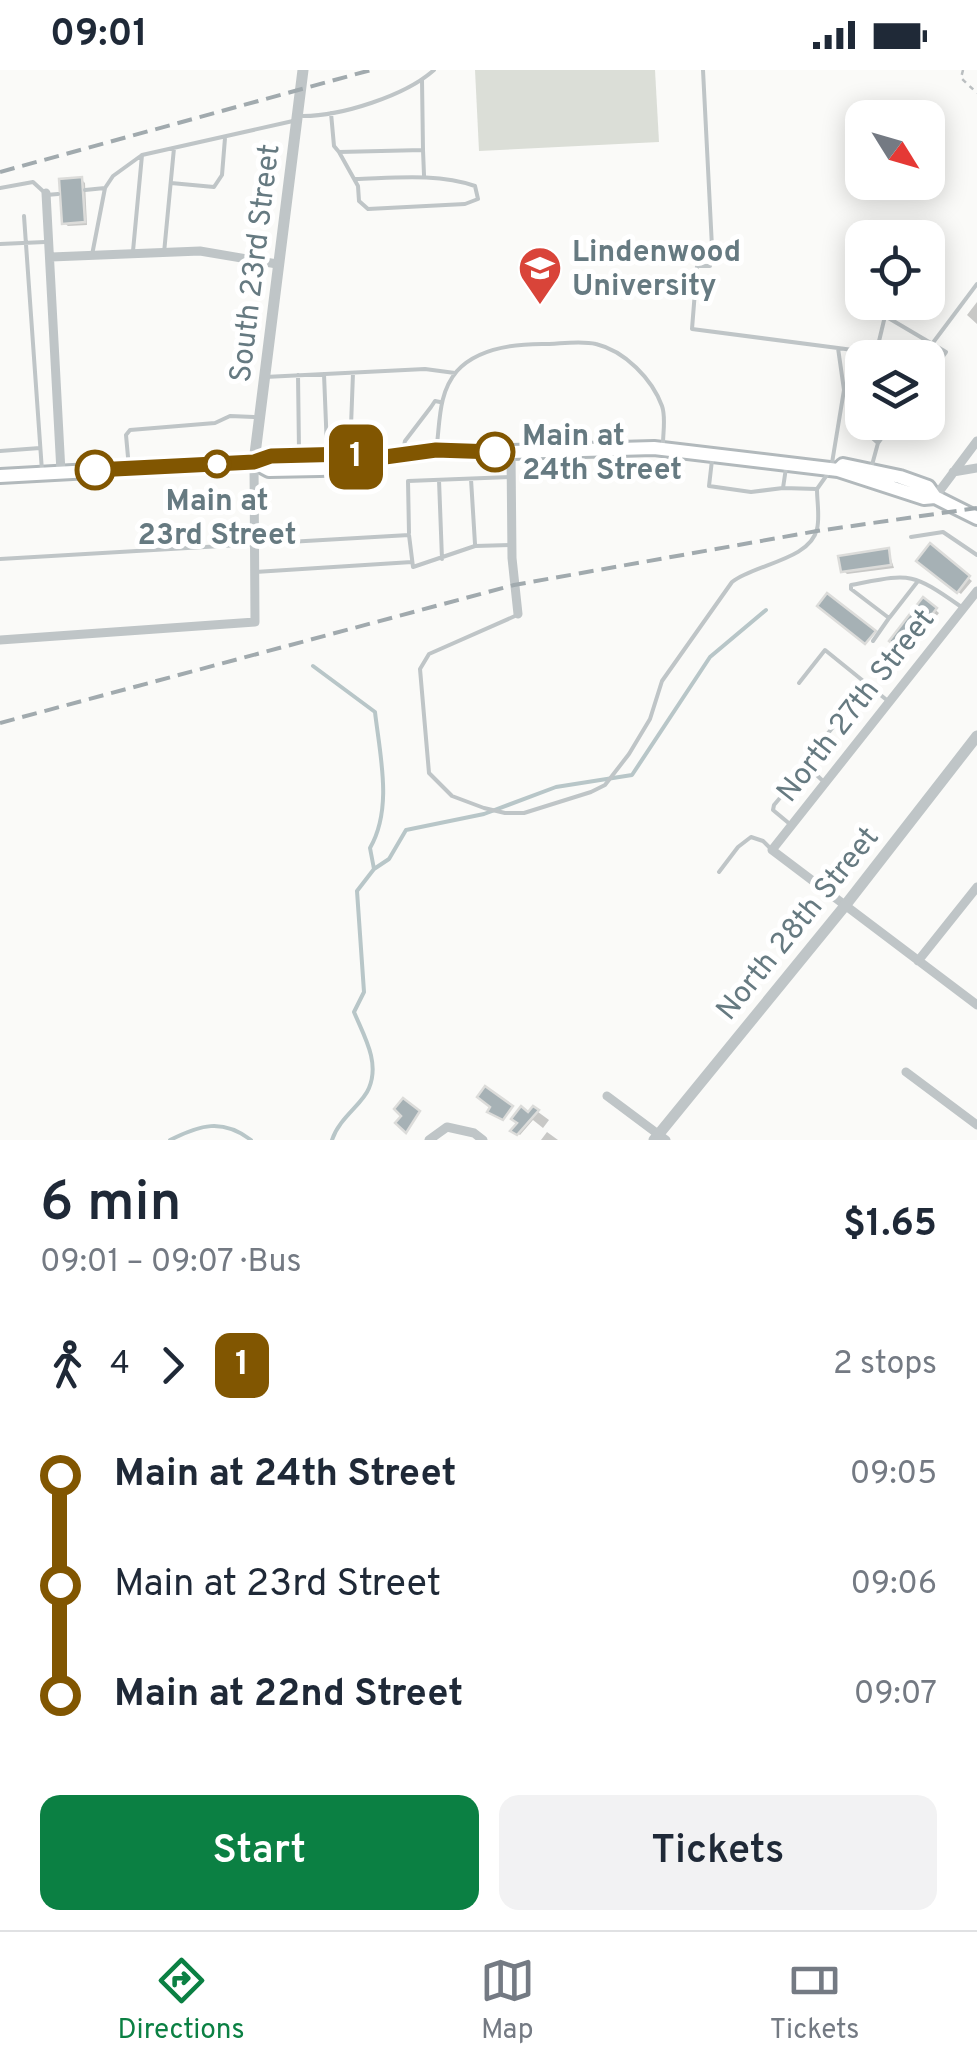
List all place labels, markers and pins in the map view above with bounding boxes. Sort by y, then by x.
place label: Lindenwood University [572,235,741,306]
school or university icon: Lindenwood University [517,245,563,306]
place label: Main at 24th Street [522,419,682,490]
marker: Main at 24th Street [476,433,514,471]
unlabelled marker [76,451,114,489]
marker: Main at 23rd Street [204,451,230,477]
place label: Main at 23rd Street [138,484,296,555]

